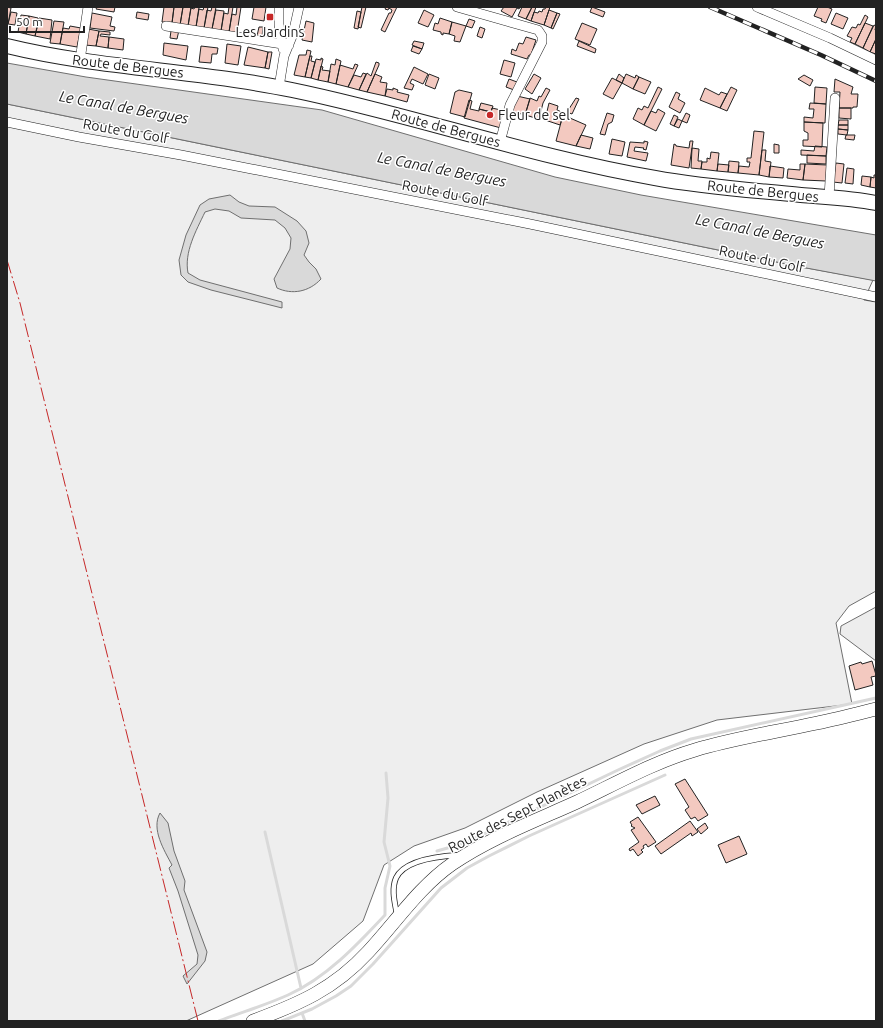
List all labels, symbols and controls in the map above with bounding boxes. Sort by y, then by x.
scale bar [10,8,84,34]
marker: Les Jardins [265,12,275,22]
text: 50 m [16,15,43,28]
place label: Les Jardins [235,24,305,40]
street label: Route de Bergues [71,51,185,81]
water label: Le Canal de Bergues [58,87,191,127]
street label: Route de Bergues [390,106,502,150]
place label: Fleur de sel [498,107,570,123]
marker: Fleur de sel [485,110,495,120]
street label: Route du Golf [82,116,171,147]
water label: Le Canal de Bergues [376,148,509,190]
street label: Route du Golf [401,177,490,209]
street label: Route de Bergues [706,177,820,205]
water label: Le Canal de Bergues [694,210,827,252]
street label: Route du Golf [718,242,807,276]
street label: Route des Sept Planètes [445,772,589,856]

